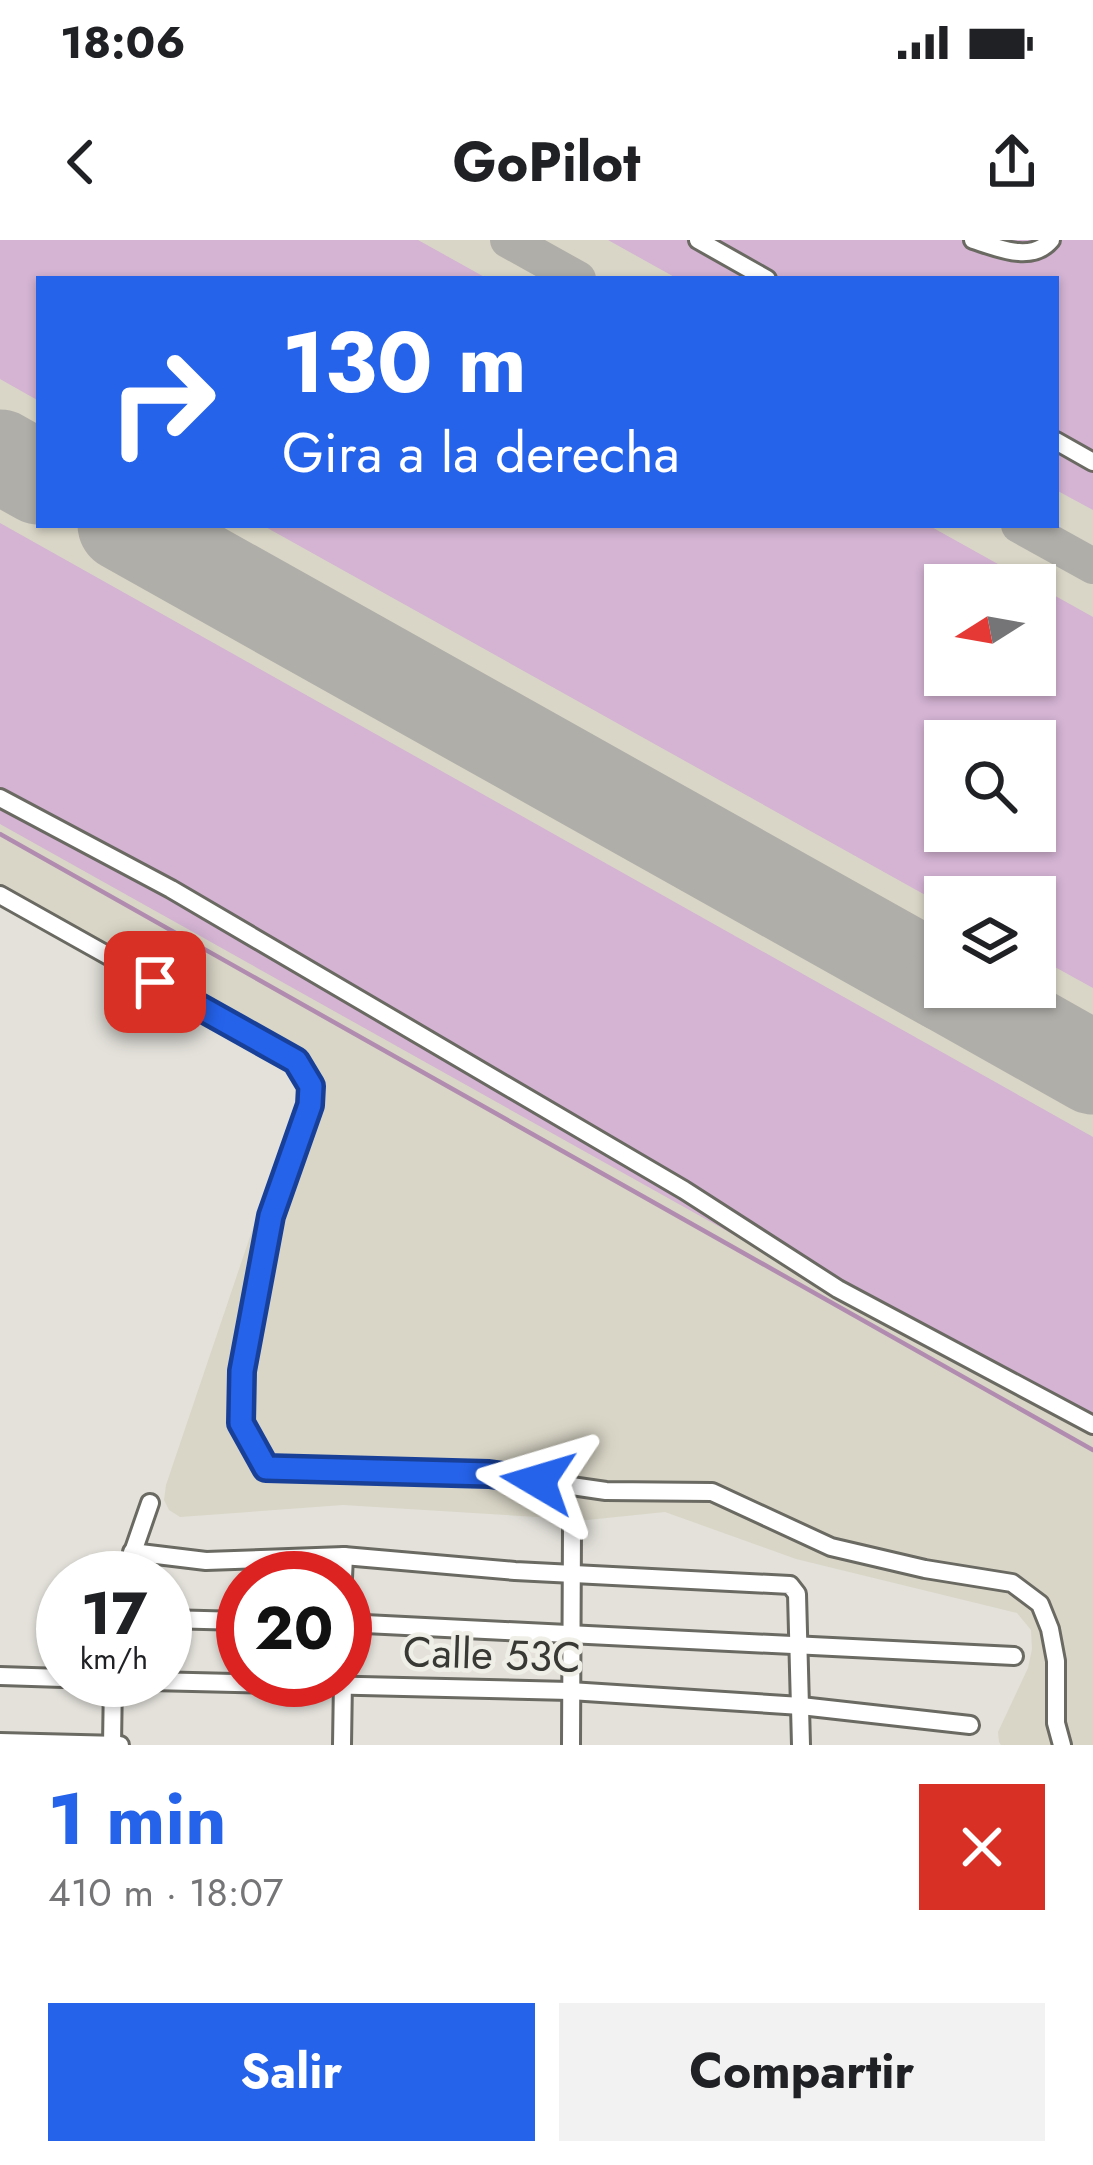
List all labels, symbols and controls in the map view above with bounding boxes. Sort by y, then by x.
text: 18:06 [60,10,186,75]
text: GoPilot [453,123,640,201]
icon: back [48,129,114,195]
icon: share [979,129,1045,195]
text: 130 m [282,302,527,424]
icon: right [84,324,240,480]
text: Gira a la derecha [282,414,680,492]
north arrow [924,564,1056,696]
map controls [924,564,1056,1008]
button: search [924,720,1056,852]
button: layers [924,876,1056,1008]
pin [104,931,206,1033]
icon: arrive [122,949,188,1015]
position arrow [475,1418,601,1544]
speed limit sign: 20 [216,1551,372,1707]
text: 17 [81,1570,147,1657]
street label: Calle 53C [402,1621,582,1688]
text: km/h [80,1637,148,1680]
text: 1 min [48,1767,227,1871]
button: close [919,1784,1045,1910]
text: 410 m · 18:07 [48,1864,283,1921]
button: Salir [48,2003,535,2141]
button: Compartir [559,2003,1045,2141]

